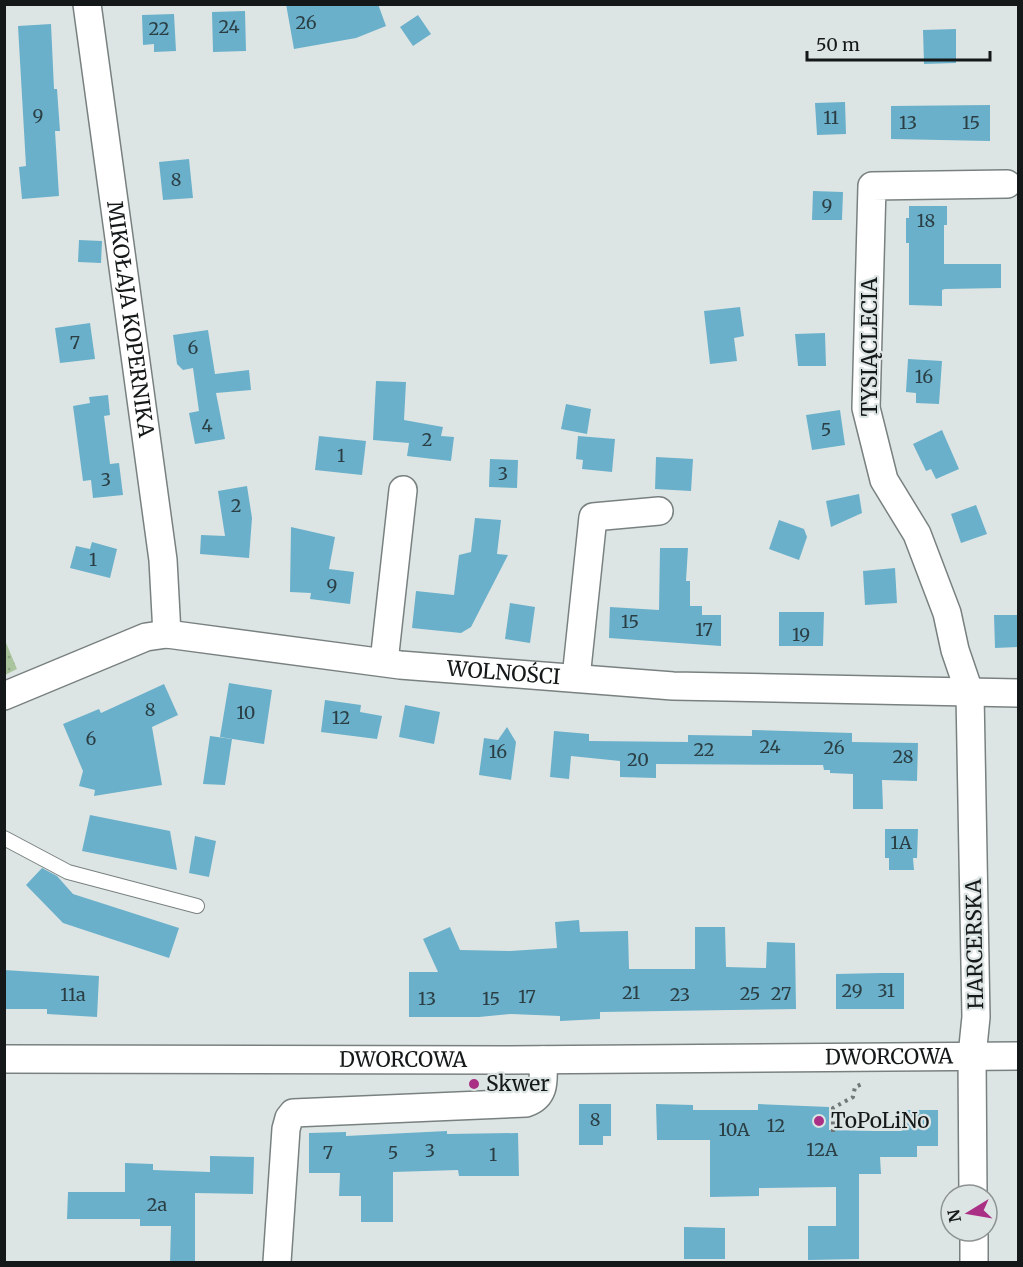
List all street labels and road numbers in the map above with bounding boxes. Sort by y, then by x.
street label: MIKOŁAJA KOPERNIKA [101,199,160,439]
street label: TYSIĄCLECIA [856,277,883,417]
street label: WOLNOŚCI [445,655,562,690]
street label: HARCERSKA [960,878,989,1010]
street label: DWORCOWA [825,1043,953,1071]
street label: DWORCOWA [339,1046,467,1073]

